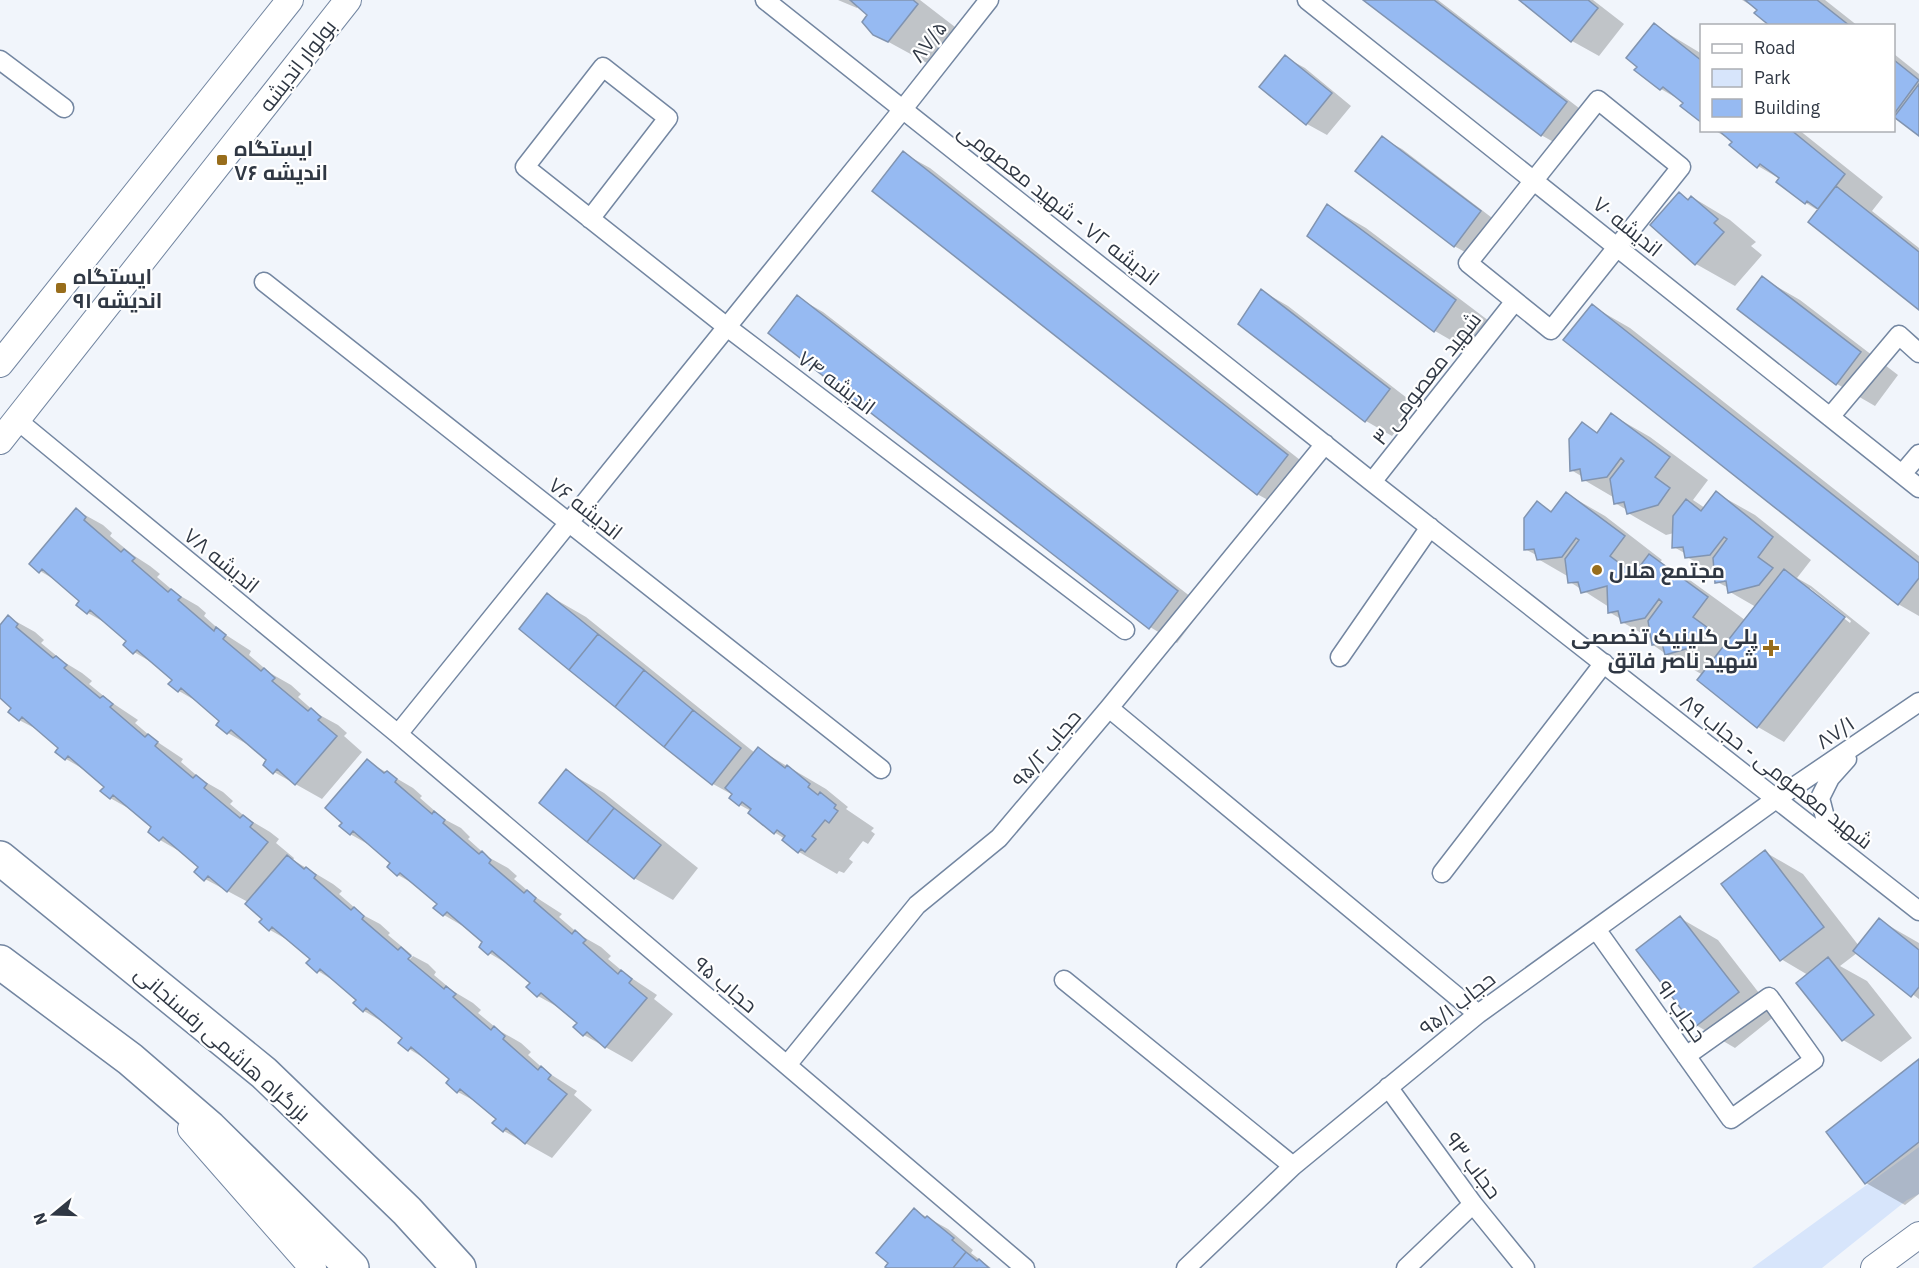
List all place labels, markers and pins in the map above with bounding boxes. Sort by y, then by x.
place label: ایستگاه اندیشه ۷۶ [234,134,328,186]
marker: ایستگاه اندیشه ۷۶ [215,153,229,167]
place label: ایستگاه اندیشه ۹۱ [73,262,162,314]
marker: ایستگاه اندیشه ۹۱ [54,281,68,295]
place label: مجتمع هلال [1609,556,1725,585]
marker: مجتمع هلال [1590,563,1604,577]
place label: پلی کلینیک تخصصی شهید ناصر فاتق [1571,622,1758,674]
marker: پلی کلینیک تخصصی شهید ناصر فاتق [1762,639,1780,657]

